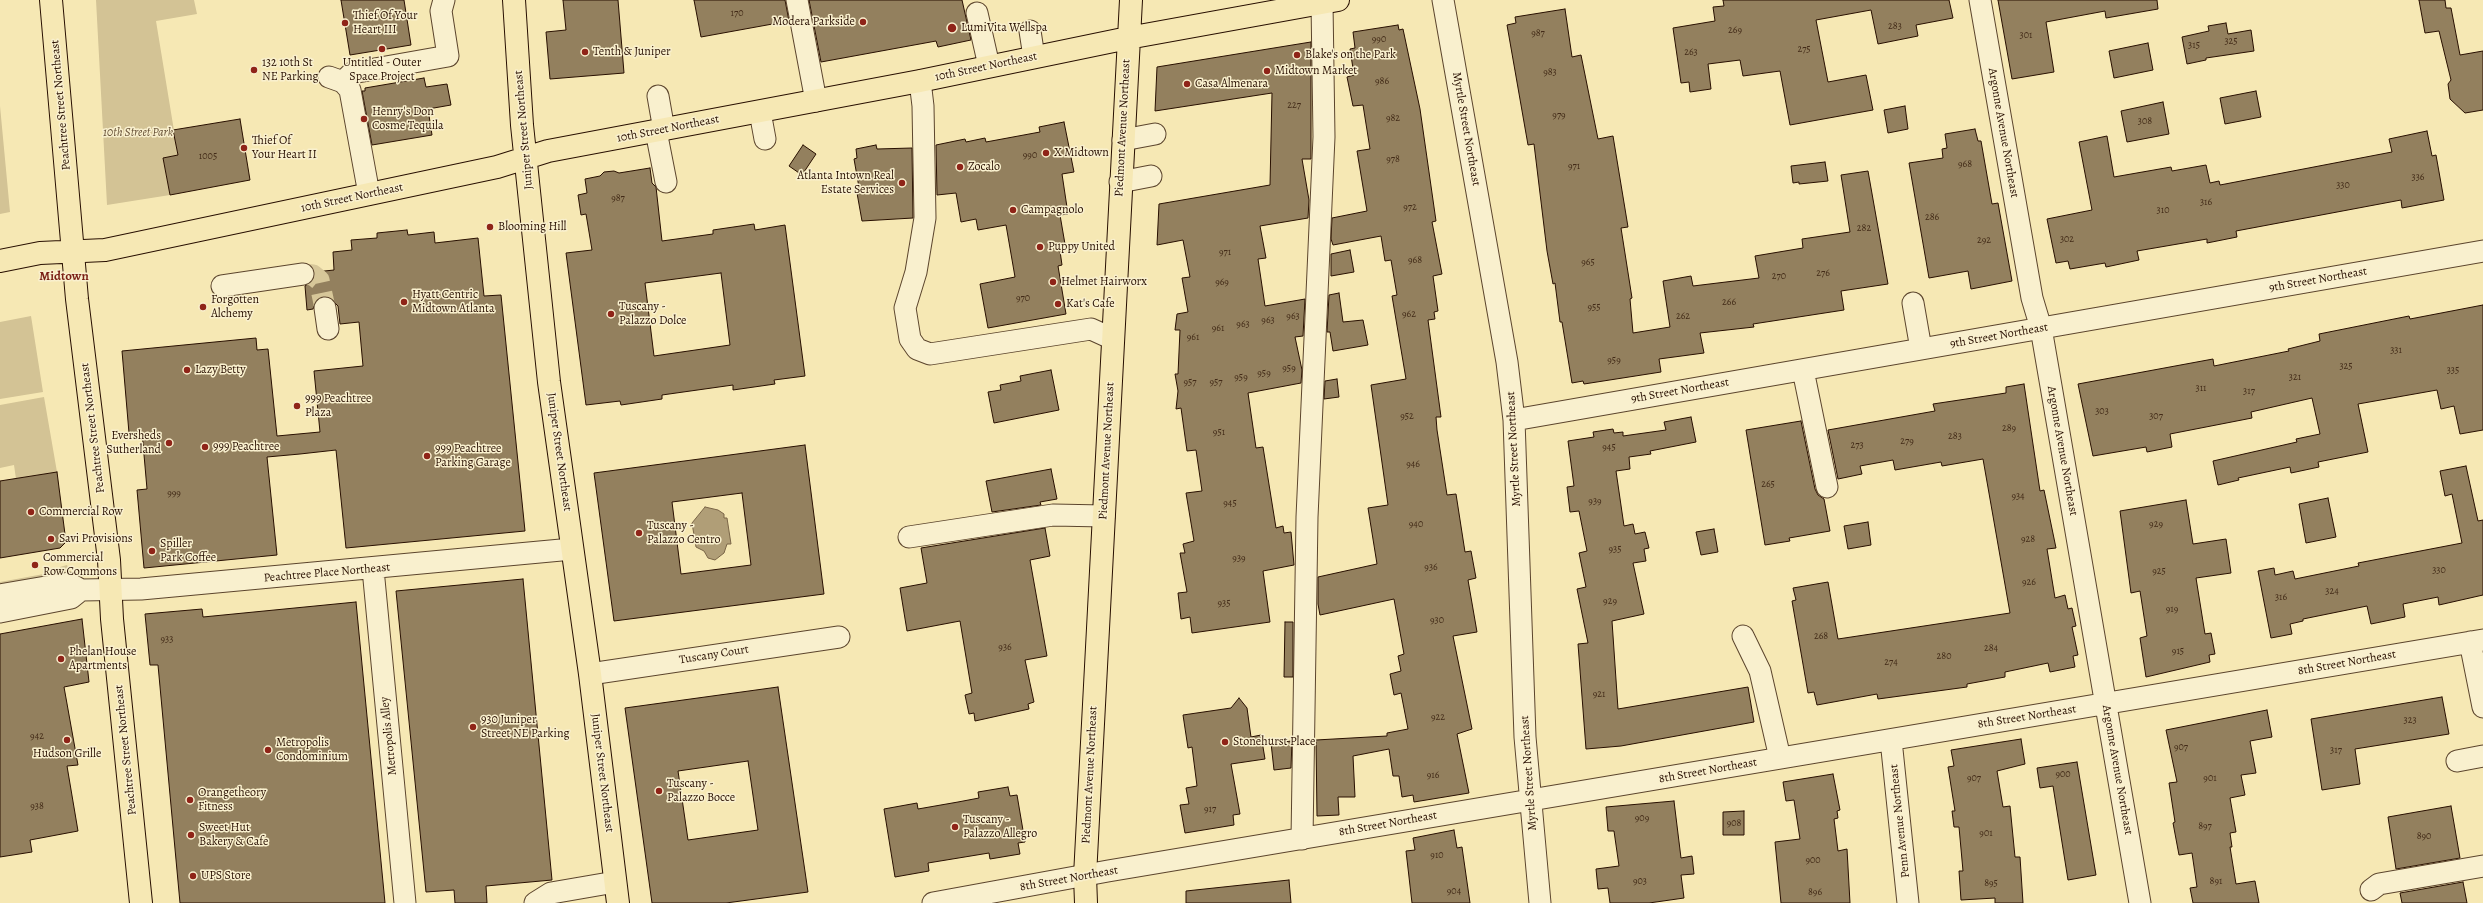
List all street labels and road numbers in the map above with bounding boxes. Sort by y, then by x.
street label: Peachtree Street Northeast [48,39,74,171]
street label: 10th Street Northeast [934,49,1038,85]
street label: Piedmont Avenue Northeast [1112,59,1134,197]
street label: Argonne Avenue Northeast [1984,67,2022,199]
street label: Juniper Street Northeast [512,70,536,190]
street label: Myrtle Street Northeast [1449,71,1483,187]
street label: 10th Street Northeast [615,112,721,146]
street label: 10th Street Northeast [300,180,404,216]
street label: 9th Street Northeast [2268,264,2368,296]
street label: 9th Street Northeast [1949,320,2049,352]
street label: Peachtree Street Northeast [78,362,108,494]
street label: 9th Street Northeast [1630,375,1730,407]
street label: Piedmont Avenue Northeast [1096,382,1118,520]
street label: Argonne Avenue Northeast [2043,385,2081,517]
street label: Myrtle Street Northeast [1504,391,1524,507]
street label: Juniper Street Northeast [544,392,574,512]
street label: Peachtree Place Northeast [263,560,391,586]
street label: Tuscany Court [678,642,750,668]
street label: 8th Street Northeast [2297,647,2397,679]
street label: Peachtree Street Northeast [112,684,140,816]
street label: Metropolis Alley [378,696,400,776]
street label: 8th Street Northeast [1977,702,2077,732]
street label: Argonne Avenue Northeast [2098,704,2136,836]
street label: Piedmont Avenue Northeast [1079,706,1101,844]
street label: Juniper Street Northeast [588,713,616,833]
street label: Myrtle Street Northeast [1518,715,1540,831]
street label: 8th Street Northeast [1658,755,1758,787]
street label: Penn Avenue Northeast [1887,763,1913,879]
street label: 8th Street Northeast [1338,808,1438,840]
street label: 8th Street Northeast [1019,863,1119,895]

